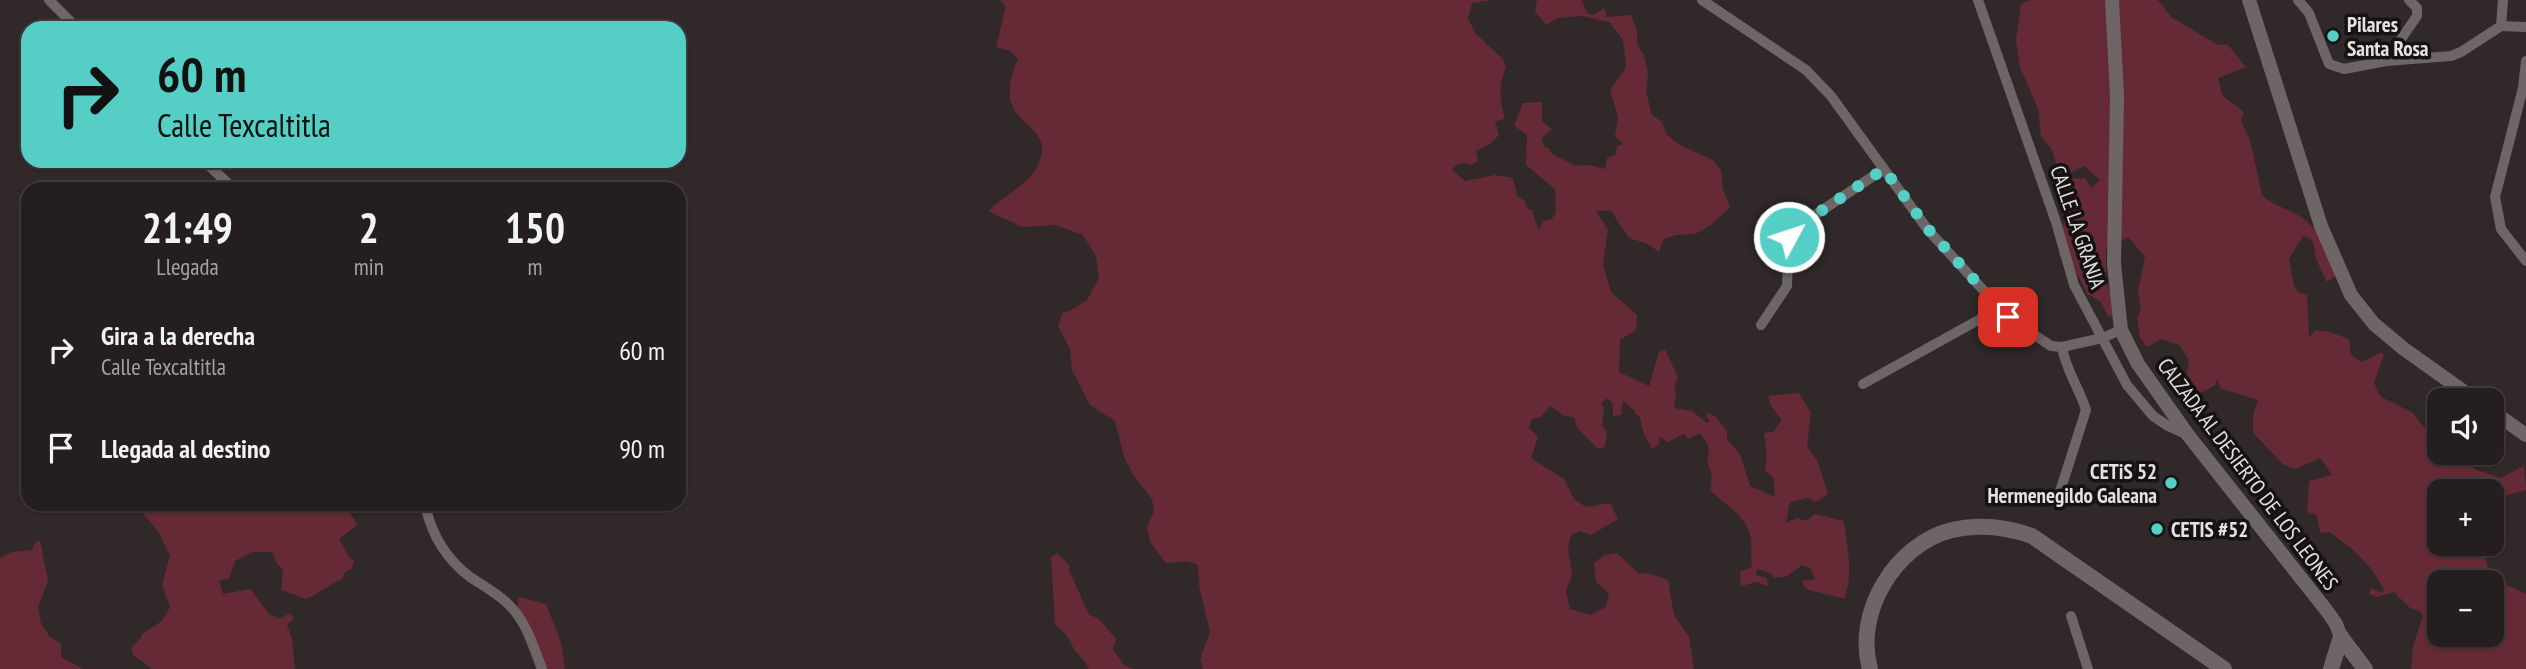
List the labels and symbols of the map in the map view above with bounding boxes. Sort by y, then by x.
place label: Pilares Santa Rosa [2347,11,2429,62]
marker: Pilares Santa Rosa [2325,28,2341,44]
street label: CALLE LA GRANJA [2044,162,2112,292]
position arrow [1752,200,1826,274]
pin [1978,287,2038,347]
street label: CALZADA AL DESIERTO DE LOS LEONES [2152,353,2344,595]
place label: CETiS 52 Hermenegildo Galeana [1987,458,2157,509]
marker: CETiS 52 Hermenegildo Galeana [2163,475,2179,491]
place label: CETIS #52 [2171,516,2248,543]
marker: CETIS #52 [2149,521,2165,537]

